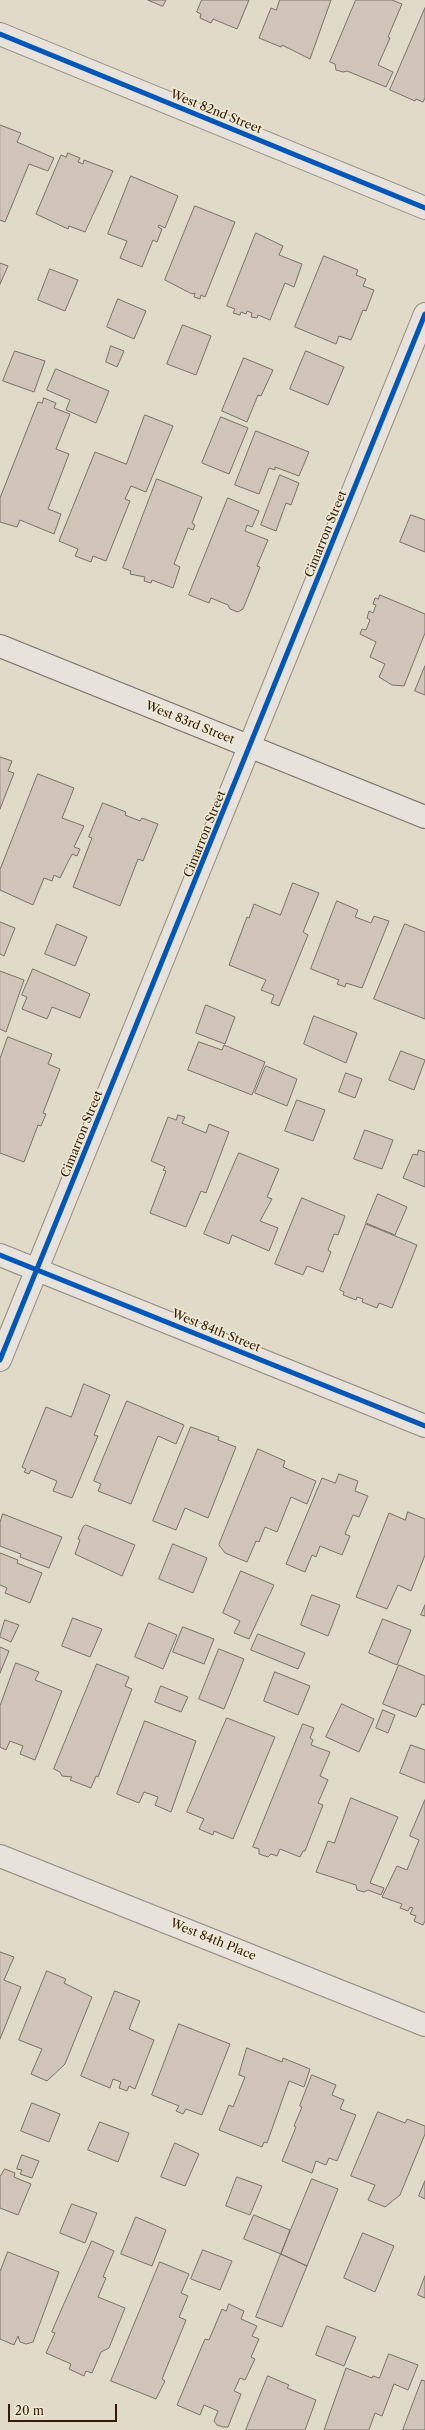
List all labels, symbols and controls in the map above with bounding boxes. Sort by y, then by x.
street label: West 82nd Street [168,87,264,137]
street label: Cimarron Street [302,488,350,580]
street label: West 83rd Street [143,699,237,747]
street label: Cimarron Street [181,788,229,880]
street label: Cimarron Street [58,1088,106,1180]
street label: West 84th Street [170,1307,262,1355]
street label: West 84th Place [168,1916,258,1964]
scale bar [10,2396,119,2422]
text: 20 m [15,2403,44,2418]

